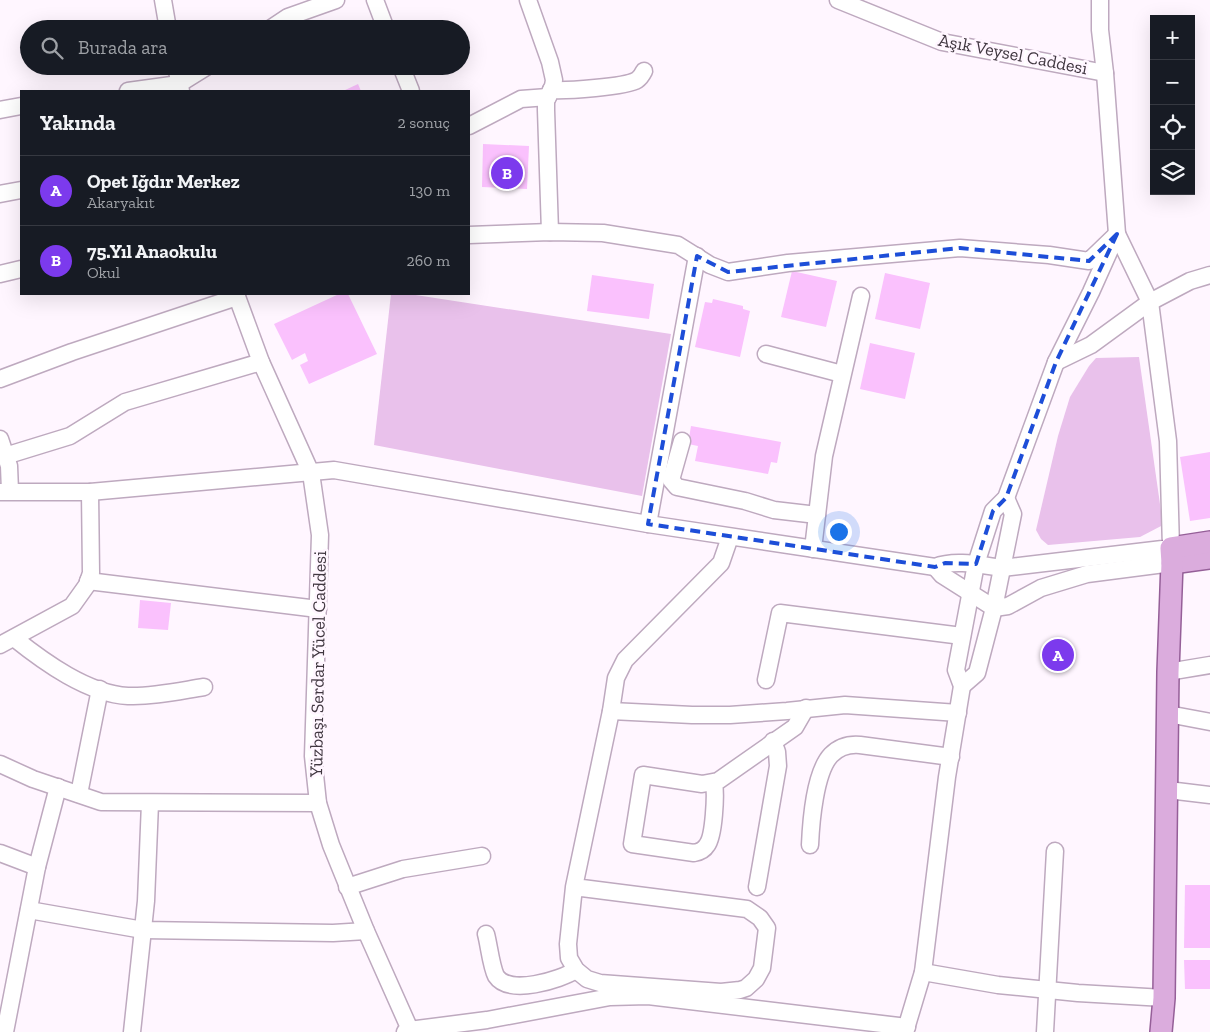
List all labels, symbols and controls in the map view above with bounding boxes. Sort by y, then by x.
map controls [1150,15,1195,195]
button: + [1150,15,1195,60]
search box [20,20,470,75]
street label: Aşık Veysel Caddesi [936,29,1090,79]
icon: search [38,34,66,62]
text: Burada ara [78,36,168,59]
button: − [1150,60,1195,105]
button: locate [1150,105,1195,150]
text: Yakında [40,110,116,135]
text: 2 sonuç [397,113,450,132]
button: layers [1150,150,1195,195]
pin: B [491,154,523,192]
text: Opet Iğdır Merkez [87,170,240,193]
text: A [51,181,62,200]
text: 130 m [409,181,450,200]
text: Akaryakıt [87,193,155,212]
text: 75.Yıl Anaokulu [87,240,217,263]
text: B [51,251,61,270]
text: 260 m [407,251,450,270]
text: Okul [87,263,120,282]
your location [826,519,852,545]
street label: Yüzbaşı Serdar Yücel Caddesi [305,551,331,778]
pin: A [1042,636,1074,674]

